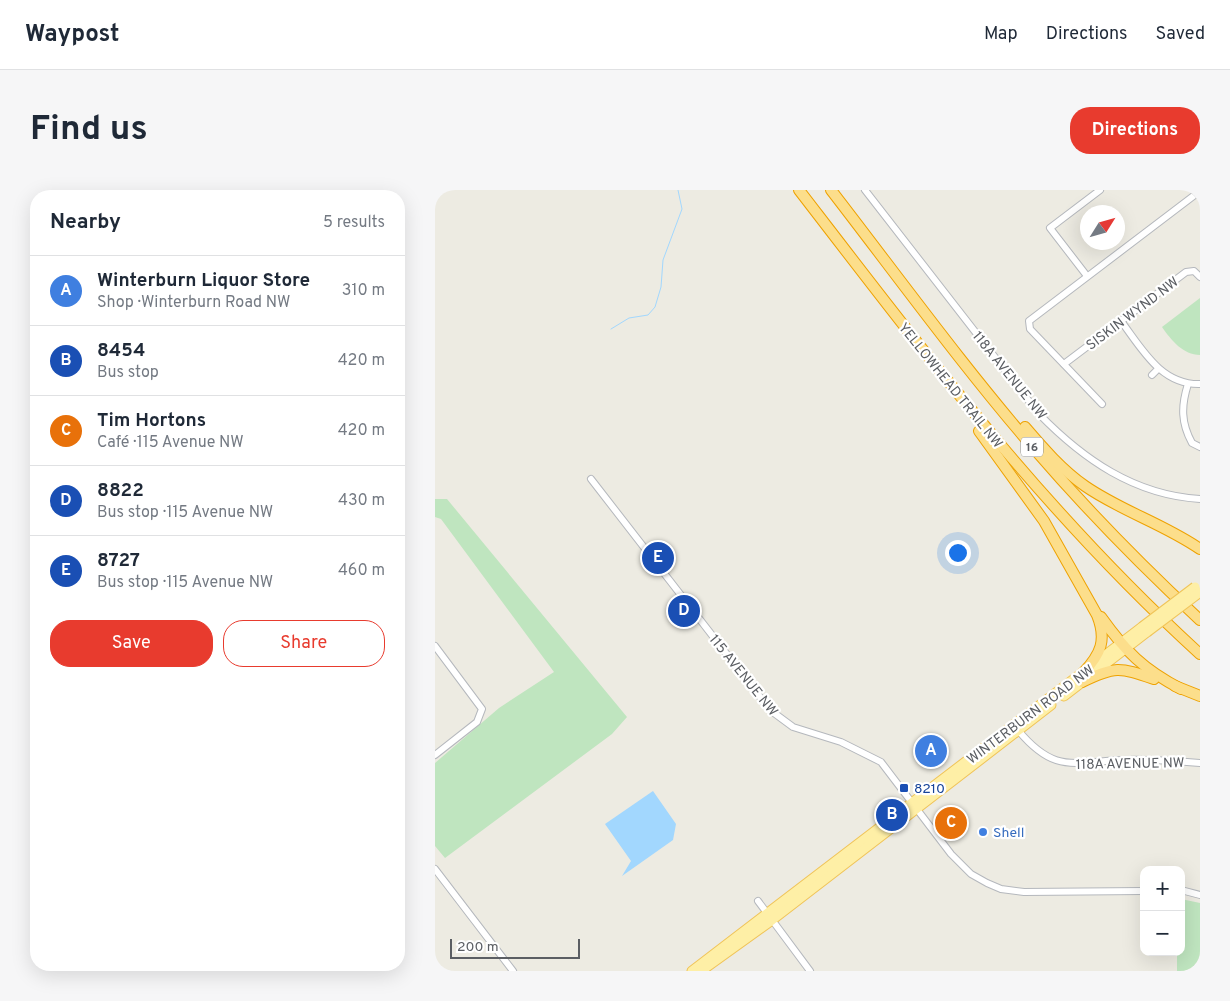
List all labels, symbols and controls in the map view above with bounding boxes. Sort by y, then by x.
text: Waypost [25,20,119,50]
text: Map [984,23,1018,46]
text: Directions [1046,23,1128,46]
text: Saved [1156,23,1205,46]
button: Directions [1070,107,1200,154]
text: Find us [30,108,148,152]
north arrow [1080,205,1125,250]
text: Nearby [50,209,121,236]
text: 5 results [323,213,385,233]
text: Winterburn Liquor Store [97,269,310,293]
street label: SISKIN WYND NW [1083,274,1183,355]
text: A [60,281,72,301]
text: 310 m [342,281,385,301]
text: Shop · Winterburn Road NW [97,293,290,313]
street label: YELLOWHEAD TRAIL NW [894,320,1006,452]
street label: 118A AVENUE NW [968,328,1050,424]
text: 8454 [97,339,145,363]
text: B [60,351,72,371]
text: 420 m [338,351,385,371]
text: Bus stop [97,363,159,383]
text: Tim Hortons [97,409,206,433]
text: C [61,421,71,441]
text: 420 m [338,421,385,441]
text: Café · 115 Avenue NW [97,433,244,453]
road number: 16 [1021,438,1043,456]
text: 8822 [97,479,144,503]
text: D [60,491,72,511]
text: 430 m [338,491,385,511]
text: Bus stop · 115 Avenue NW [97,503,273,523]
pin: E [642,539,674,577]
your location [945,540,971,566]
text: 8727 [97,549,140,573]
text: E [61,561,71,581]
text: 460 m [338,561,385,581]
text: Bus stop · 115 Avenue NW [97,573,273,593]
pin: D [668,592,700,630]
button: Save [50,620,213,667]
button: Share [223,620,385,667]
street label: 115 AVENUE NW [705,632,781,720]
street label: WINTERBURN ROAD NW [964,662,1098,769]
pin: A [915,732,947,770]
street label: 118A AVENUE NW [1076,755,1185,774]
place label: 8210 [914,781,945,798]
marker: 8210 [898,782,910,794]
pin: B [876,796,908,834]
pin: C [935,804,967,842]
place label: Shell [993,825,1024,842]
marker: Shell [977,826,989,838]
map controls [1140,866,1185,956]
button: + [1140,866,1185,911]
button: − [1140,911,1185,956]
scale bar [450,936,580,959]
text: 200 m [457,939,499,956]

